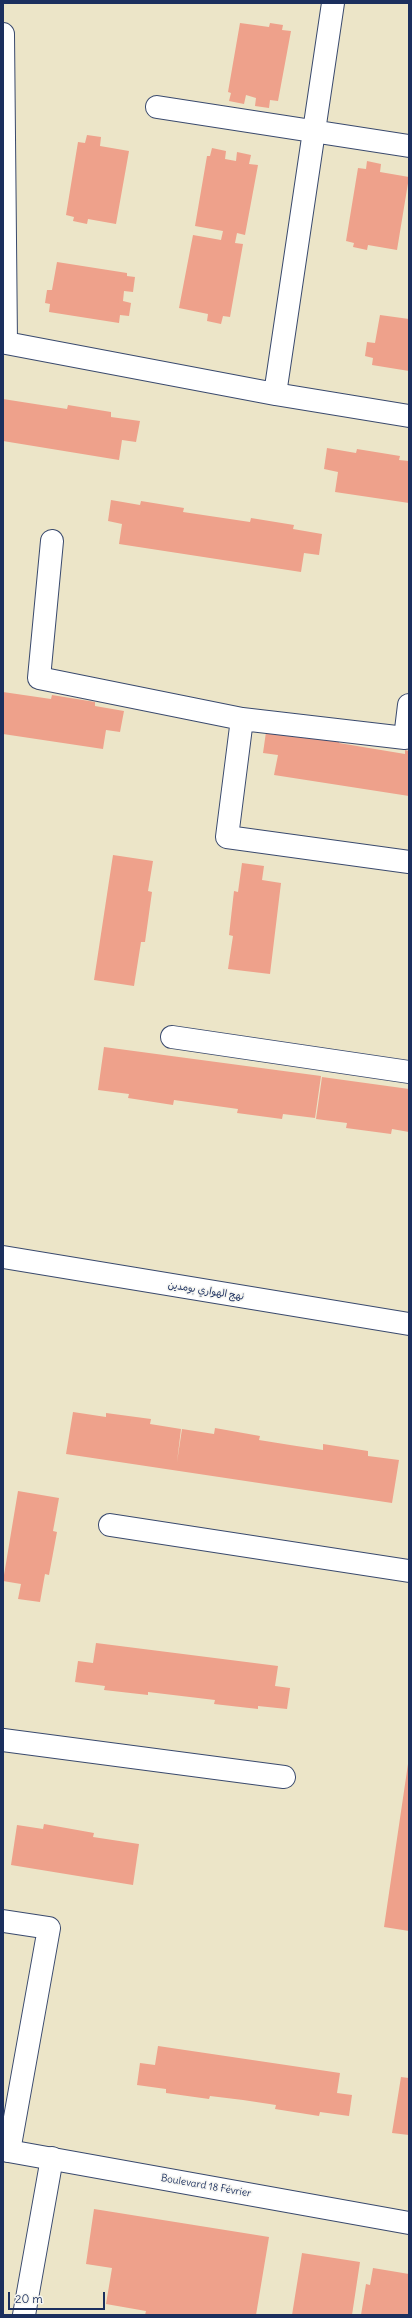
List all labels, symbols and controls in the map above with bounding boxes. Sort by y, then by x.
street label: نهج الهواري بومدين [167,1279,245,1303]
street label: Boulevard 18 Février [160,2172,252,2200]
scale bar [10,2284,107,2310]
text: 20 m [15,2291,43,2306]

